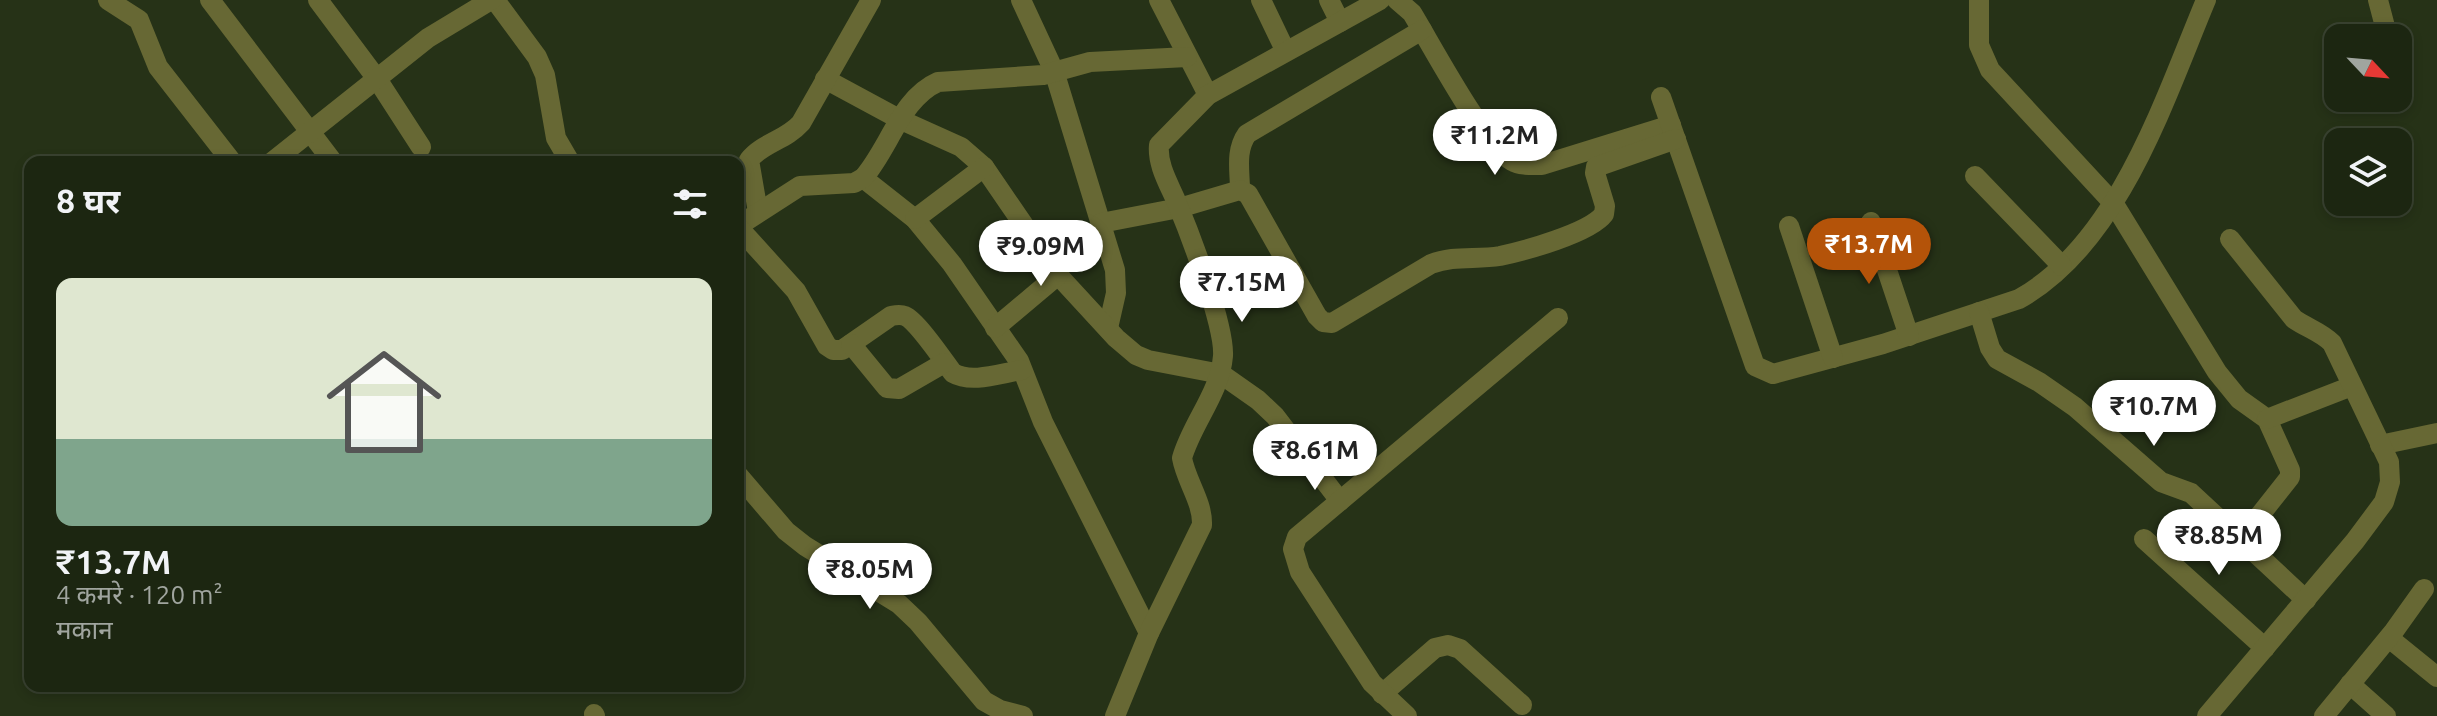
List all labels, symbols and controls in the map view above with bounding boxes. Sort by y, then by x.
north arrow [2324,24,2412,112]
map controls [2324,24,2412,216]
pin: ₹11.2M [1430,109,1560,177]
text: ₹11.2M [1451,120,1539,149]
button: layers [2324,128,2412,216]
text: 8 घर [56,181,120,219]
icon: filters [668,182,712,226]
pin: ₹13.7M [1804,218,1934,286]
pin: ₹9.09M [976,220,1106,288]
text: ₹13.7M [1825,229,1913,258]
text: ₹9.09M [997,231,1085,260]
pin: ₹7.15M [1177,256,1307,324]
text: ₹7.15M [1198,267,1286,296]
icon: home [312,330,456,474]
pin: ₹10.7M [2089,380,2219,448]
text: ₹10.7M [2110,391,2198,420]
pin: ₹8.61M [1250,424,1380,492]
text: ₹8.61M [1271,435,1359,464]
pin: ₹8.85M [2154,509,2284,577]
text: ₹8.85M [2175,520,2263,549]
text: ₹13.7M [56,542,171,580]
pin: ₹8.05M [805,543,935,611]
text: ₹8.05M [826,554,914,583]
text: 4 कमरे · 120 m² [56,580,223,609]
text: मकान [56,615,113,644]

